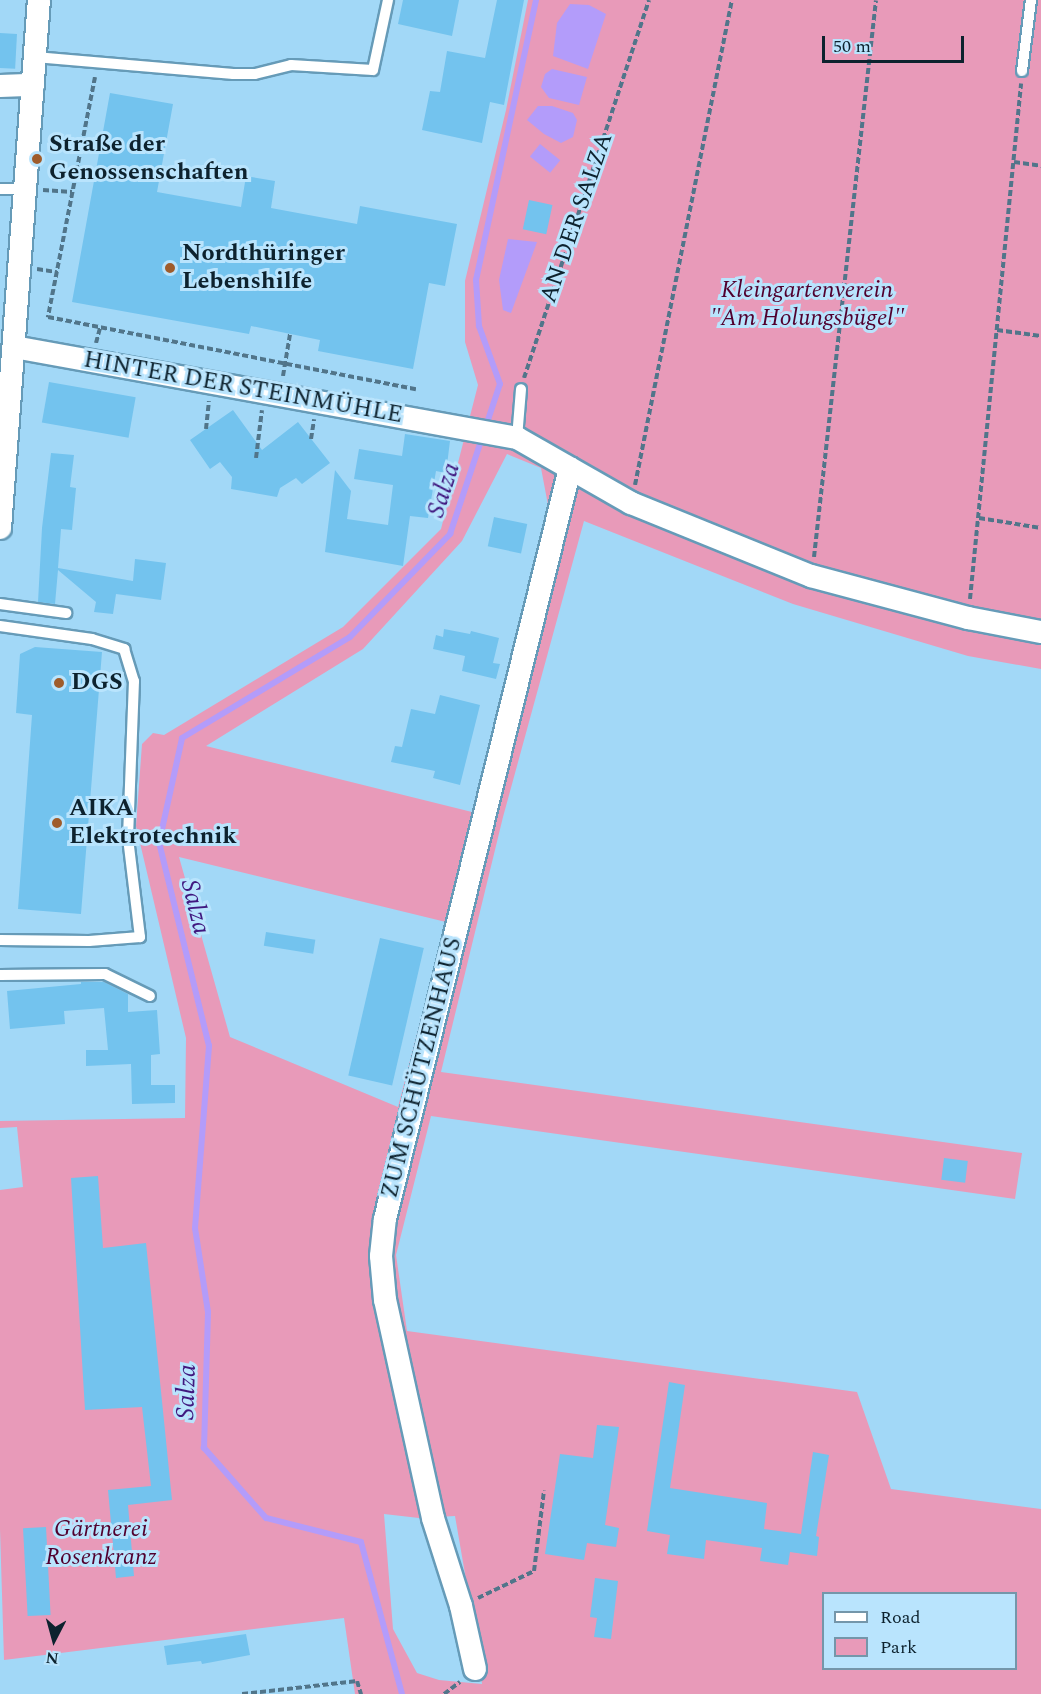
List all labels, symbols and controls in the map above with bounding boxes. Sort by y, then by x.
scale bar [825,24,968,62]
text: 50 m [833,33,871,60]
street label: AN DER SALZA [534,129,620,307]
place label: Straße der Genossenschaften [49,131,249,187]
marker: Straße der Genossenschaften [30,152,44,166]
place label: Nordthüringer Lebenshilfe [182,240,345,296]
marker: Nordthüringer Lebenshilfe [163,261,177,275]
park label: Kleingartenverein "Am Holungsbügel" [710,277,904,333]
street label: HINTER DER STEINMÜHLE [81,346,405,430]
water label: Salza [421,459,467,521]
place label: DGS [71,669,123,697]
marker: DGS [52,676,66,690]
place label: AIKA Elektrotechnik [69,795,237,851]
marker: AIKA Elektrotechnik [50,816,64,830]
water label: Salza [173,876,217,938]
street label: ZUM SCHÜTZENHAUS [376,935,468,1201]
water label: Salza [170,1364,204,1420]
park label: Gärtnerei Rosenkranz [45,1516,157,1572]
legend [822,1592,1017,1670]
text: Road [880,1604,921,1631]
north arrow [24,1610,84,1670]
text: Park [880,1634,917,1661]
text: N [44,1645,60,1671]

